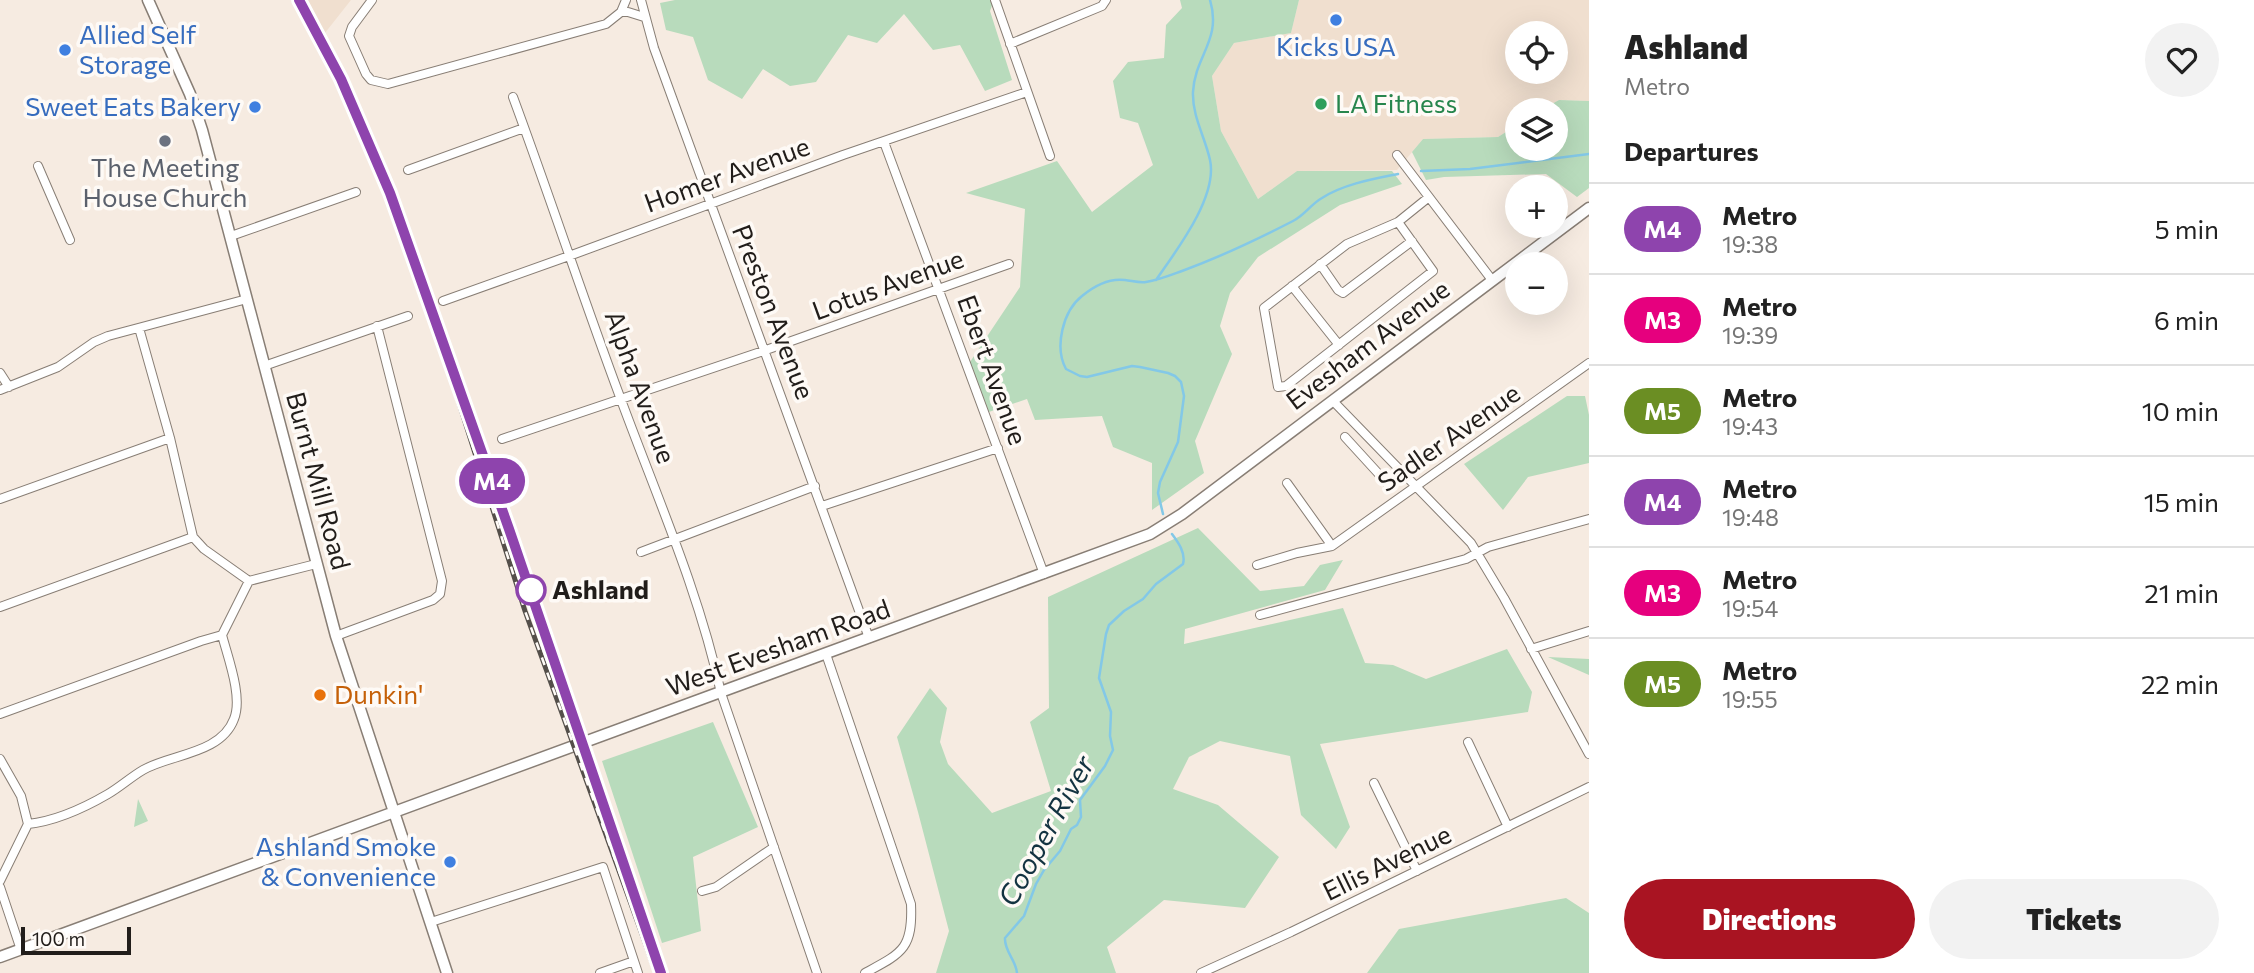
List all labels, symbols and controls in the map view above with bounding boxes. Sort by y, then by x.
marker: Kicks USA [1328,12,1344,28]
place label: Allied Self Storage [79,18,197,79]
map controls [1505,21,1568,315]
button: locate [1505,21,1568,84]
button: heart [2145,23,2219,97]
text: Ashland [1624,25,1748,66]
place label: Kicks USA [1276,30,1396,61]
marker: Allied Self Storage [57,42,73,58]
text: Metro [1624,72,1690,100]
place label: LA Fitness [1335,87,1457,118]
place label: Sweet Eats Bakery [25,90,241,121]
marker: LA Fitness [1313,96,1329,112]
button: layers [1505,98,1568,161]
marker: Sweet Eats Bakery [247,99,263,115]
street label: Homer Avenue [640,129,813,218]
marker: The Meeting House Church [157,133,173,149]
text: Departures [1624,135,1759,166]
place label: The Meeting House Church [83,151,248,212]
button: + [1505,175,1568,238]
text: Metro [1722,199,1797,230]
text: 5 min [2155,213,2219,244]
text: M4 [1644,214,1681,243]
street label: Preston Avenue [727,220,822,403]
text: 19:38 [1722,230,1778,258]
street label: Lotus Avenue [808,242,967,325]
button: − [1505,252,1568,315]
street label: Evesham Avenue [1279,272,1455,415]
street label: Ebert Avenue [952,290,1035,449]
text: Metro [1722,290,1797,321]
text: 6 min [2154,304,2219,335]
text: M3 [1644,305,1681,334]
street label: Alpha Avenue [599,306,683,467]
text: 19:39 [1722,321,1778,349]
street label: Sadler Avenue [1371,376,1525,497]
text: Metro [1722,381,1797,412]
street label: Burnt Mill Road [281,388,358,573]
text: 10 min [2142,395,2219,426]
text: M5 [1644,396,1681,425]
text: 19:43 [1722,412,1778,440]
line badge: M4 [461,458,524,504]
text: M4 [473,466,511,495]
text: Metro [1722,472,1797,503]
text: 15 min [2144,486,2219,517]
text: M4 [1644,487,1681,516]
text: 19:48 [1722,503,1779,531]
text: Metro [1722,563,1797,594]
place label: Ashland [552,573,649,604]
marker: Ashland [516,575,546,605]
text: 21 min [2144,577,2219,608]
text: M3 [1644,578,1681,607]
street label: West Evesham Road [661,592,894,702]
text: 19:54 [1722,594,1778,622]
text: Metro [1722,654,1797,685]
text: 22 min [2141,668,2219,699]
text: M5 [1644,669,1681,698]
place label: Dunkin' [334,678,424,709]
text: 19:55 [1722,685,1778,713]
marker: Dunkin' [312,687,328,703]
water label: Cooper River [990,749,1101,912]
street label: Ellis Avenue [1317,817,1456,906]
place label: Ashland Smoke & Convenience [256,830,436,891]
marker: Ashland Smoke & Convenience [442,854,458,870]
button: Directions [1624,879,1915,959]
button: Tickets [1929,879,2219,959]
scale bar [21,924,131,956]
text: 100 m [32,927,85,950]

